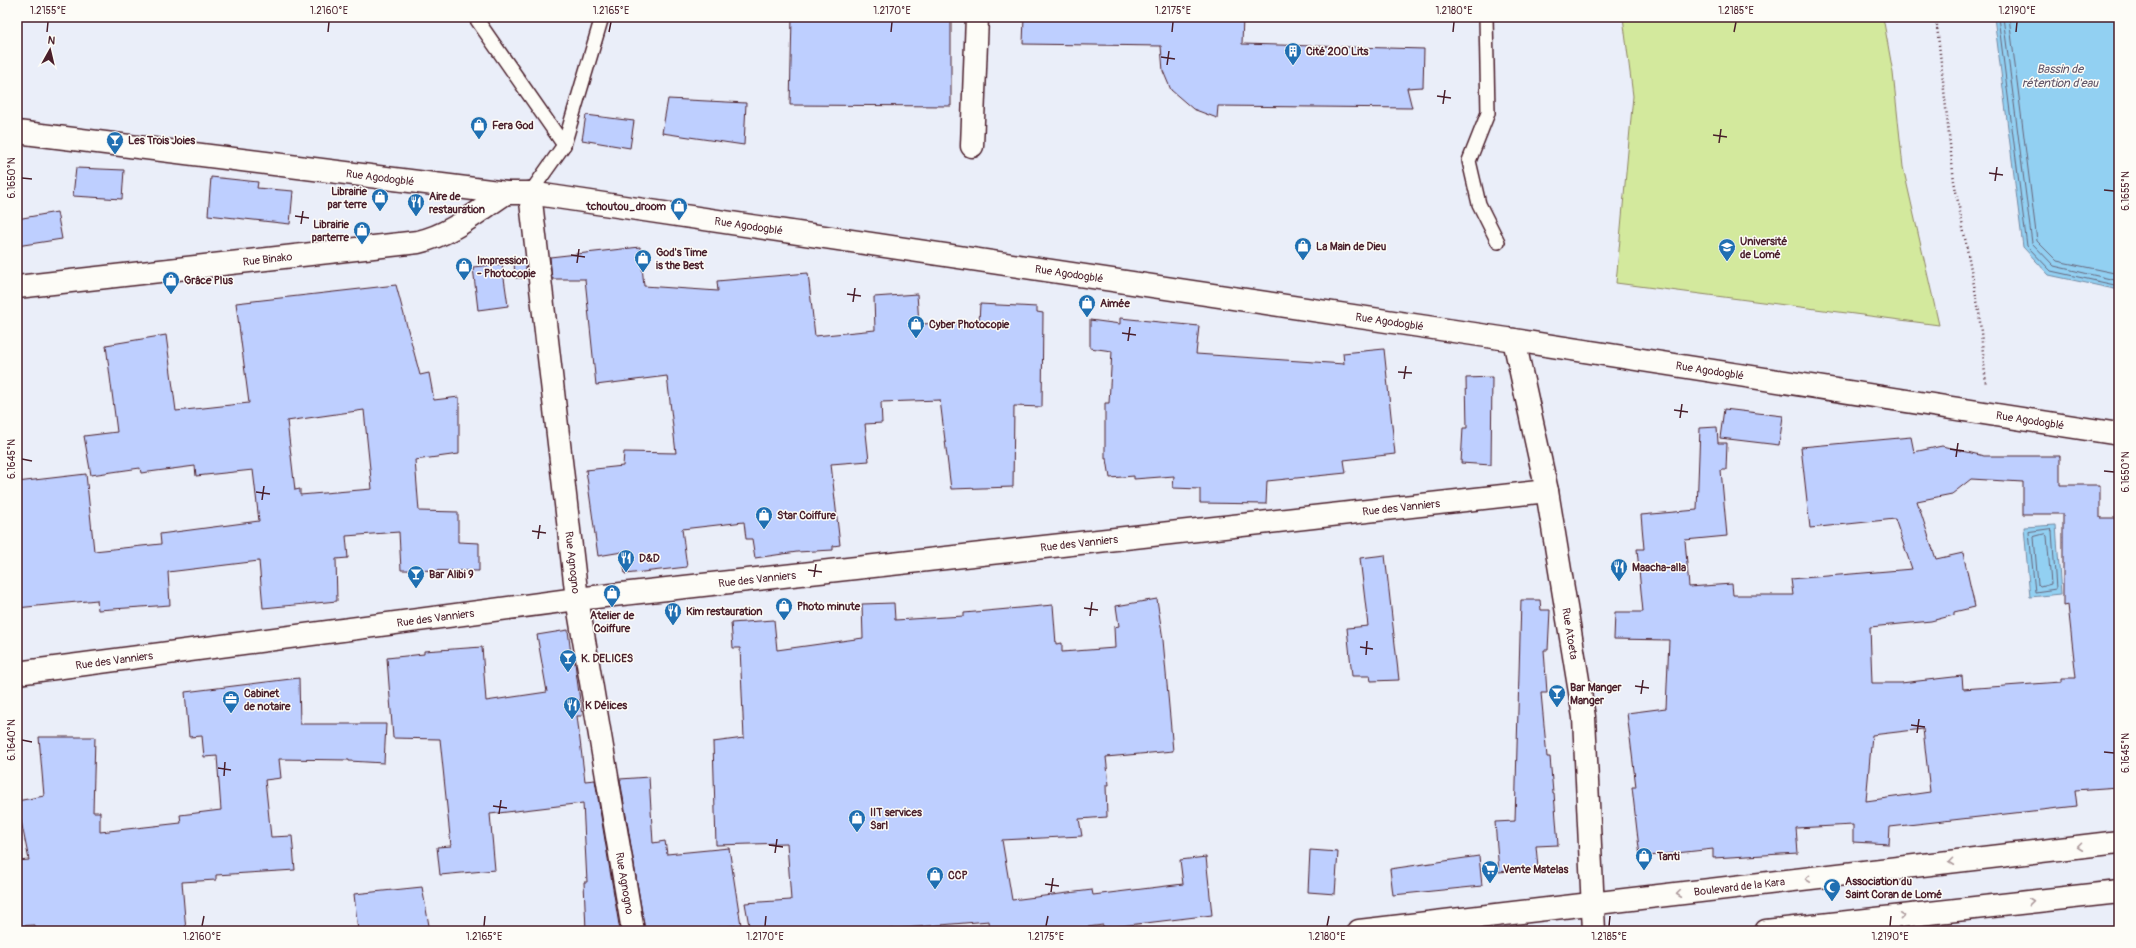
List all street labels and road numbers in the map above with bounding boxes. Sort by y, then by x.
street label: Rue Agodogblé [345,167,415,188]
street label: Rue Agodogblé [714,214,784,237]
street label: Rue Binako [242,250,293,268]
street label: Rue Agodogblé [1034,262,1104,285]
street label: Rue Agodogblé [1355,310,1425,333]
street label: Rue Agodogblé [1675,359,1745,382]
street label: Rue Agodogblé [1995,408,2065,432]
street label: Rue des Vanniers [1361,496,1441,518]
street label: Rue Agnogno [563,531,583,595]
street label: Rue des Vanniers [1039,532,1119,554]
street label: Rue des Vanniers [717,568,797,590]
street label: Rue des Vanniers [396,606,475,629]
street label: Rue Atoeta [1560,607,1581,660]
street label: Rue des Vanniers [75,649,154,672]
street label: Rue Agnogno [613,851,637,915]
street label: Boulevard de la Kara [1693,875,1786,898]

